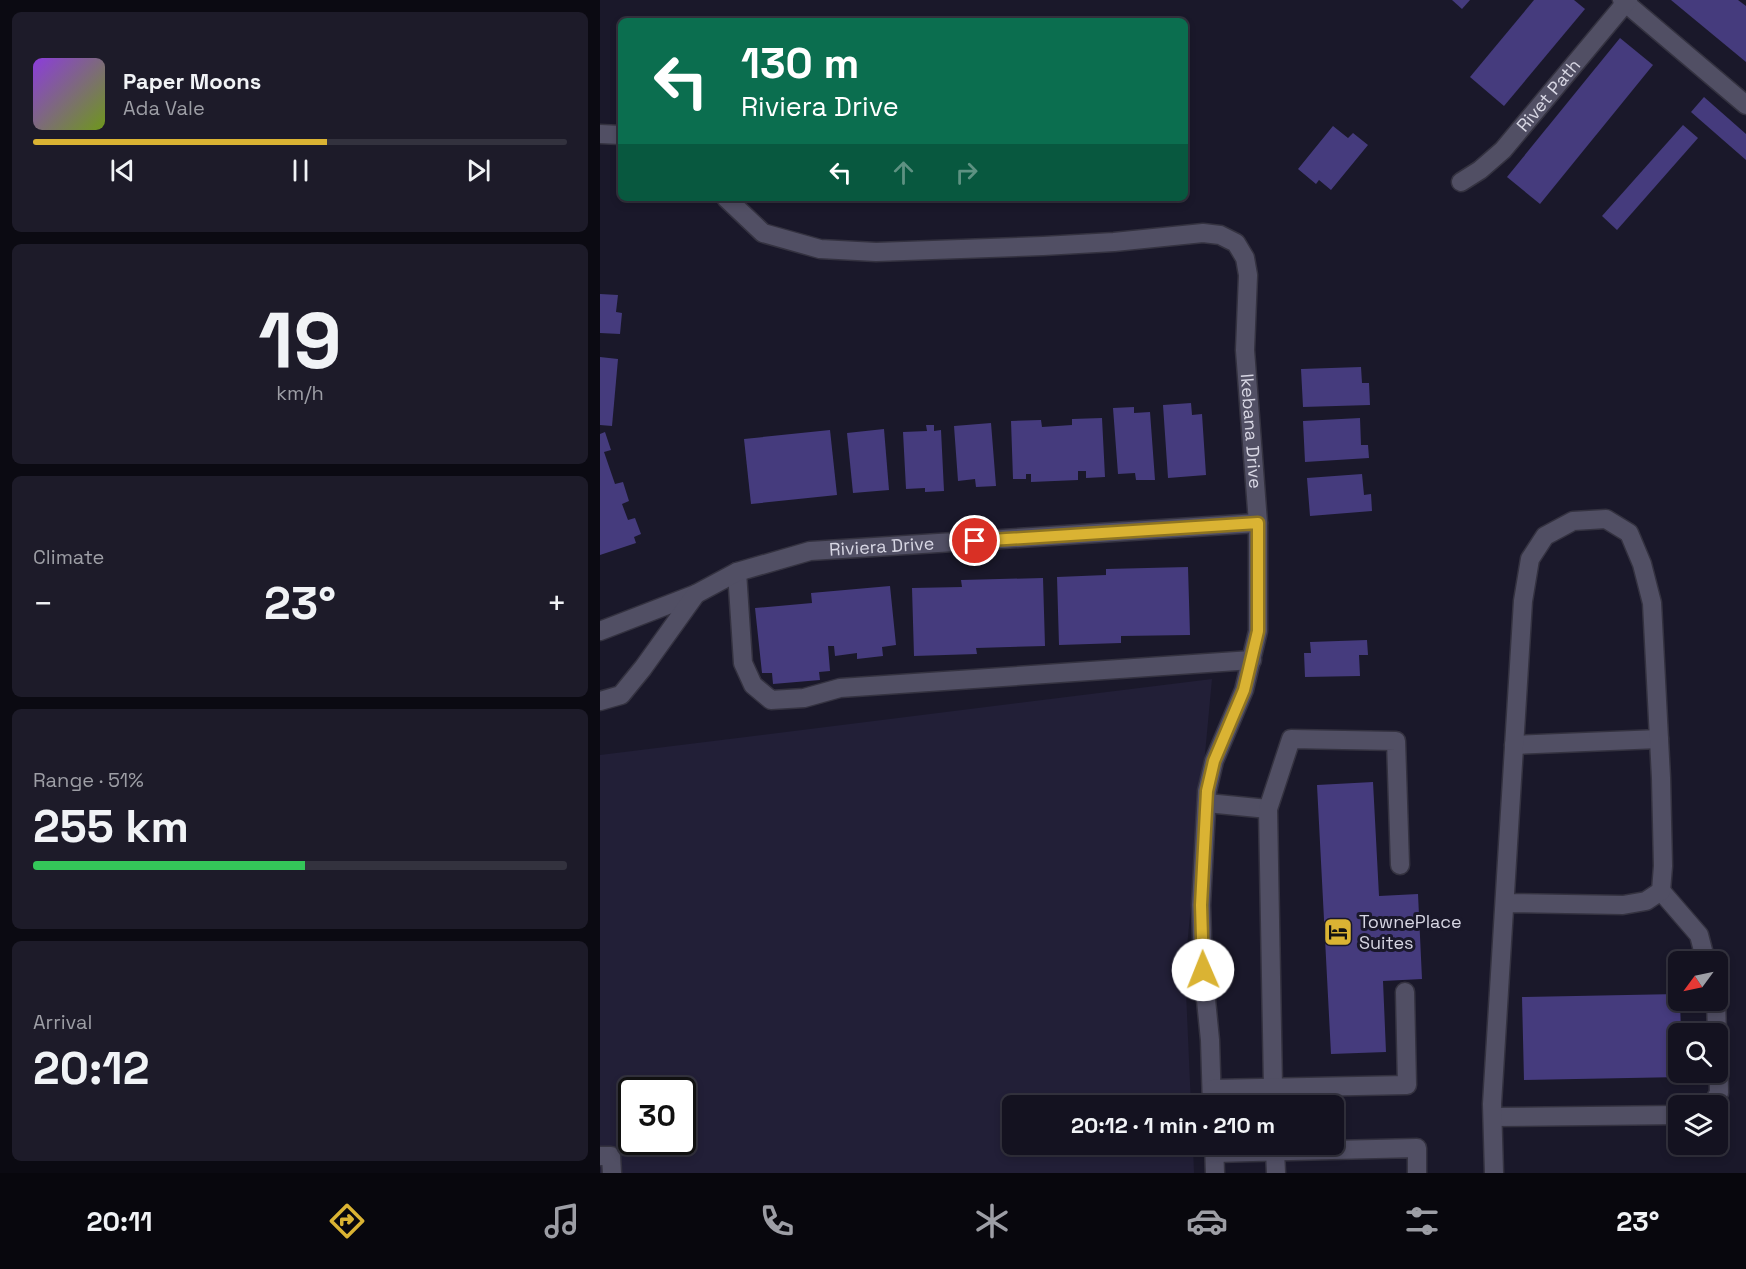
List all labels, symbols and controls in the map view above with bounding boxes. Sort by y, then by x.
text: 130 m [741,37,859,90]
icon: left [642,42,720,120]
street label: Rivet Path [1511,54,1585,136]
text: Paper Moons [123,67,261,95]
text: Riviera Drive [741,89,899,124]
text: Ada Vale [123,95,205,121]
icon: previous [106,154,139,187]
icon: pause [284,154,317,187]
icon: next [462,154,495,187]
icon: left [824,156,857,189]
icon: ahead [887,156,920,189]
icon: right [950,156,983,189]
text: 19 [258,291,342,391]
street label: Ikebana Drive [1236,373,1267,489]
text: km/h [276,380,324,406]
pin [949,515,1000,566]
icon: arrive [958,524,991,557]
street label: Riviera Drive [828,531,935,561]
text: Climate [33,544,104,570]
text: 23° [264,575,336,632]
text: − [33,583,53,625]
text: + [547,583,567,625]
text: Range · 51% [33,767,144,793]
text: 255 km [33,798,189,855]
place label: TownePlace Suites [1359,910,1462,954]
hotel icon: TownePlace Suites [1322,916,1354,948]
position arrow [1171,938,1235,1002]
north arrow [1668,951,1728,1011]
map controls [1668,951,1728,1155]
text: Arrival [33,1009,92,1035]
button: search [1668,1023,1728,1083]
text: 20:12 [33,1040,149,1097]
speed limit sign: 30 [618,1077,696,1155]
button: layers [1668,1095,1728,1155]
text: 20:12 · 1 min · 210 m [1071,1111,1275,1139]
icon: directions [326,1200,368,1242]
icon: music [541,1200,583,1242]
icon: phone [756,1200,798,1242]
icon: climate [971,1200,1013,1242]
icon: car [1186,1200,1228,1242]
icon: filters [1401,1200,1443,1242]
text: 20:11 [87,1204,153,1239]
text: 23° [1616,1204,1659,1239]

